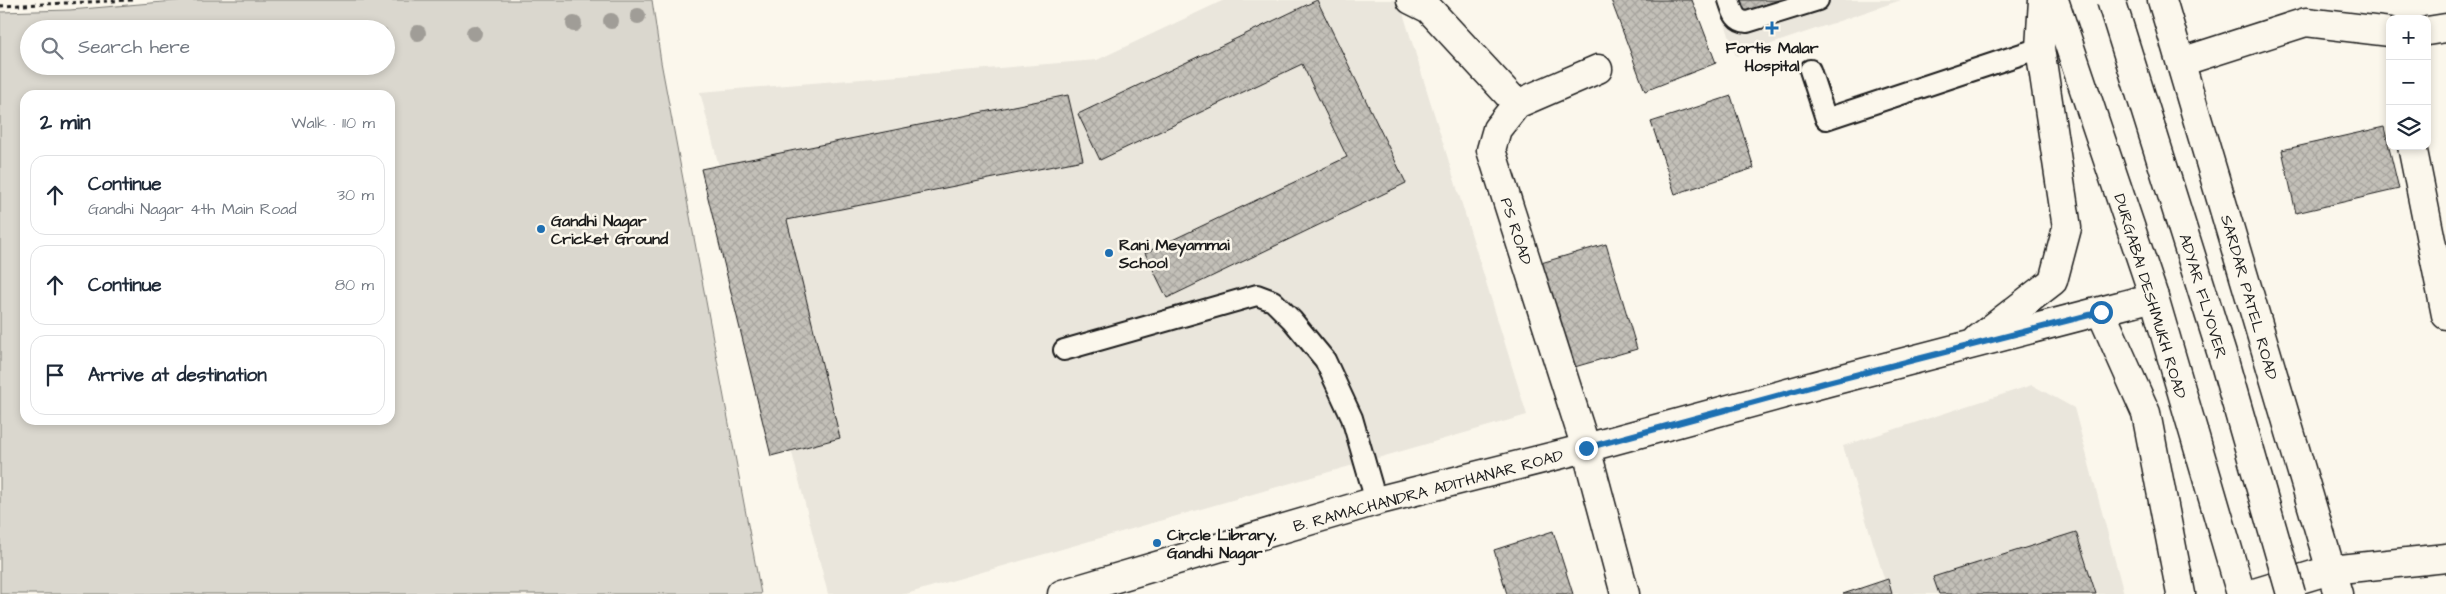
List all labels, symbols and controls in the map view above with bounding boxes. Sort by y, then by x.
map controls [2386,15,2431,150]
button: + [2386,15,2431,60]
search box [20,20,395,75]
marker: Fortis Malar Hospital [1765,21,1779,35]
icon: search [38,34,66,62]
text: Search here [78,34,190,61]
place label: Fortis Malar Hospital [1725,37,1819,77]
button: − [2386,60,2431,105]
button: layers [2386,105,2431,150]
text: 2 min [40,108,90,137]
text: Walk · 110 m [291,112,375,134]
text: Continue [88,171,162,198]
icon: ahead [41,181,69,209]
text: 30 m [337,184,374,206]
street label: DURGABAI DESHMUKH ROAD [2108,191,2192,401]
street label: PS ROAD [1495,195,1537,268]
text: Gandhi Nagar 4th Main Road [88,198,297,220]
place label: Gandhi Nagar Cricket Ground [551,210,669,250]
street label: SARDAR PATEL ROAD [2215,212,2283,382]
marker: Gandhi Nagar Cricket Ground [535,223,547,235]
street label: ADYAR FLYOVER [2174,231,2233,361]
place label: Rani Meyammai School [1118,234,1230,274]
marker: Rani Meyammai School [1103,247,1115,259]
icon: ahead [41,271,69,299]
text: Continue [88,272,162,299]
text: 80 m [335,274,374,296]
route start [2090,301,2113,324]
icon: arrive [41,361,69,389]
text: Arrive at destination [88,362,267,389]
route end [1575,437,1598,460]
street label: B. RAMACHANDRA ADITHANAR ROAD [1291,444,1566,538]
place label: Circle Library, Gandhi Nagar [1167,524,1277,566]
marker: Circle Library, Gandhi Nagar [1151,537,1163,549]

